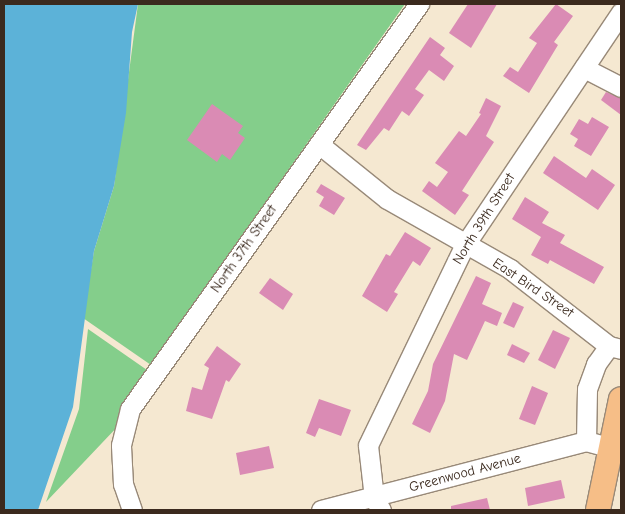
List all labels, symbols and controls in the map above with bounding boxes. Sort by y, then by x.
street label: North 39th Street [449,170,519,268]
street label: North 37th Street [207,202,281,296]
street label: East Bird Street [489,255,577,321]
street label: Greenwood Avenue [407,450,523,496]

